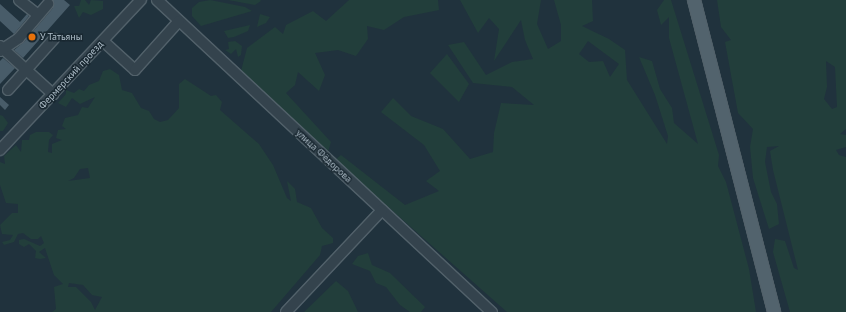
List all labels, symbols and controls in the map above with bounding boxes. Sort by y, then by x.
place label: У Татьяны [40,31,83,43]
marker: У Татьяны [27,32,37,42]
street label: Фермерский проезд [36,38,106,112]
street label: улица Фёдорова [293,127,355,185]

